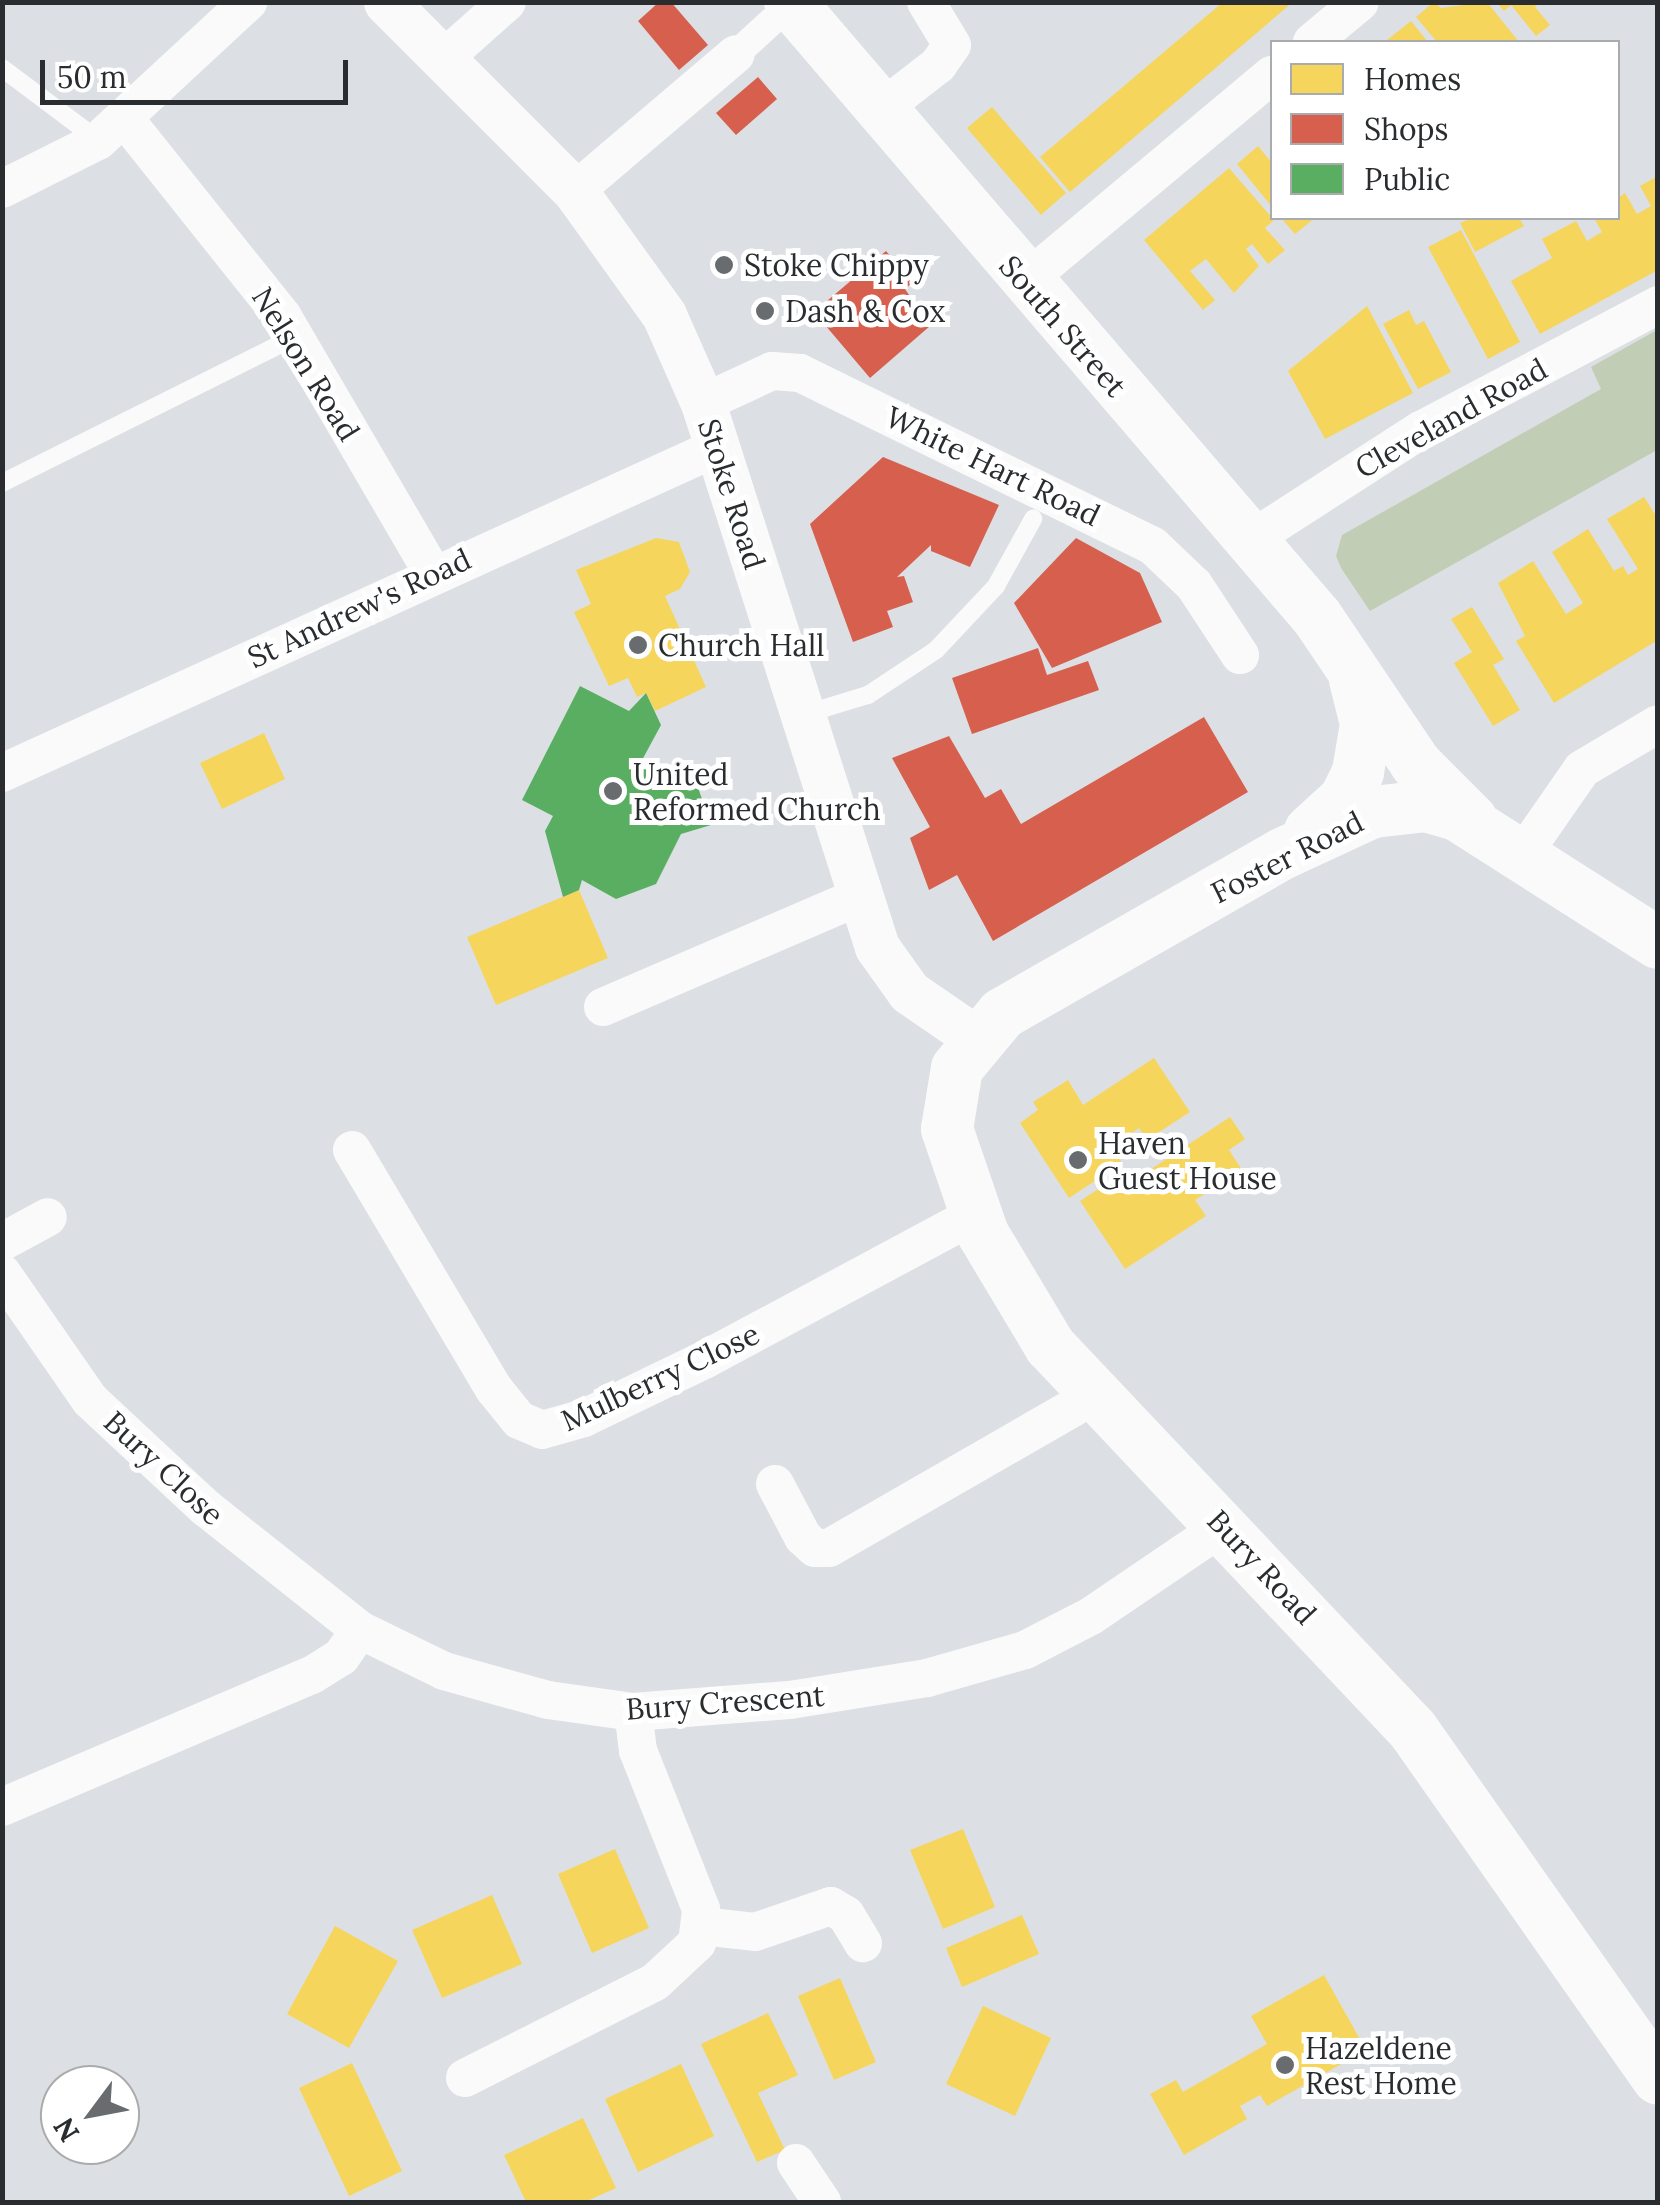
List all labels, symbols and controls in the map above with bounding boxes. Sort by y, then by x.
scale bar [45,40,352,102]
legend [1270,40,1620,220]
text: 50 m [57,58,127,96]
text: Homes [1364,60,1461,98]
text: Shops [1364,110,1448,148]
text: Public [1364,160,1450,198]
place label: Stoke Chippy [744,247,929,283]
street label: South Street [992,248,1134,404]
marker: Stoke Chippy [713,254,735,276]
street label: Nelson Road [245,281,367,447]
place label: Dash & Cox [785,293,945,329]
marker: Dash & Cox [754,300,776,322]
street label: Cleveland Road [1349,350,1553,486]
street label: White Hart Road [880,399,1106,533]
street label: Stoke Road [691,414,773,574]
street label: St Andrew's Road [242,541,476,675]
place label: Church Hall [658,627,824,663]
marker: Church Hall [627,634,649,656]
place label: United Reformed Church [633,756,881,826]
marker: United Reformed Church [602,780,624,802]
street label: Foster Road [1205,803,1369,911]
place label: Haven Guest House [1098,1125,1277,1196]
marker: Haven Guest House [1067,1149,1089,1171]
street label: Mulberry Close [555,1315,765,1439]
street label: Bury Close [97,1404,231,1532]
street label: Bury Road [1200,1502,1324,1632]
street label: Bury Crescent [624,1677,826,1727]
place label: Hazeldene Rest Home [1305,2030,1457,2100]
marker: Hazeldene Rest Home [1274,2054,1296,2076]
north arrow [40,2065,140,2165]
text: N [45,2111,87,2149]

